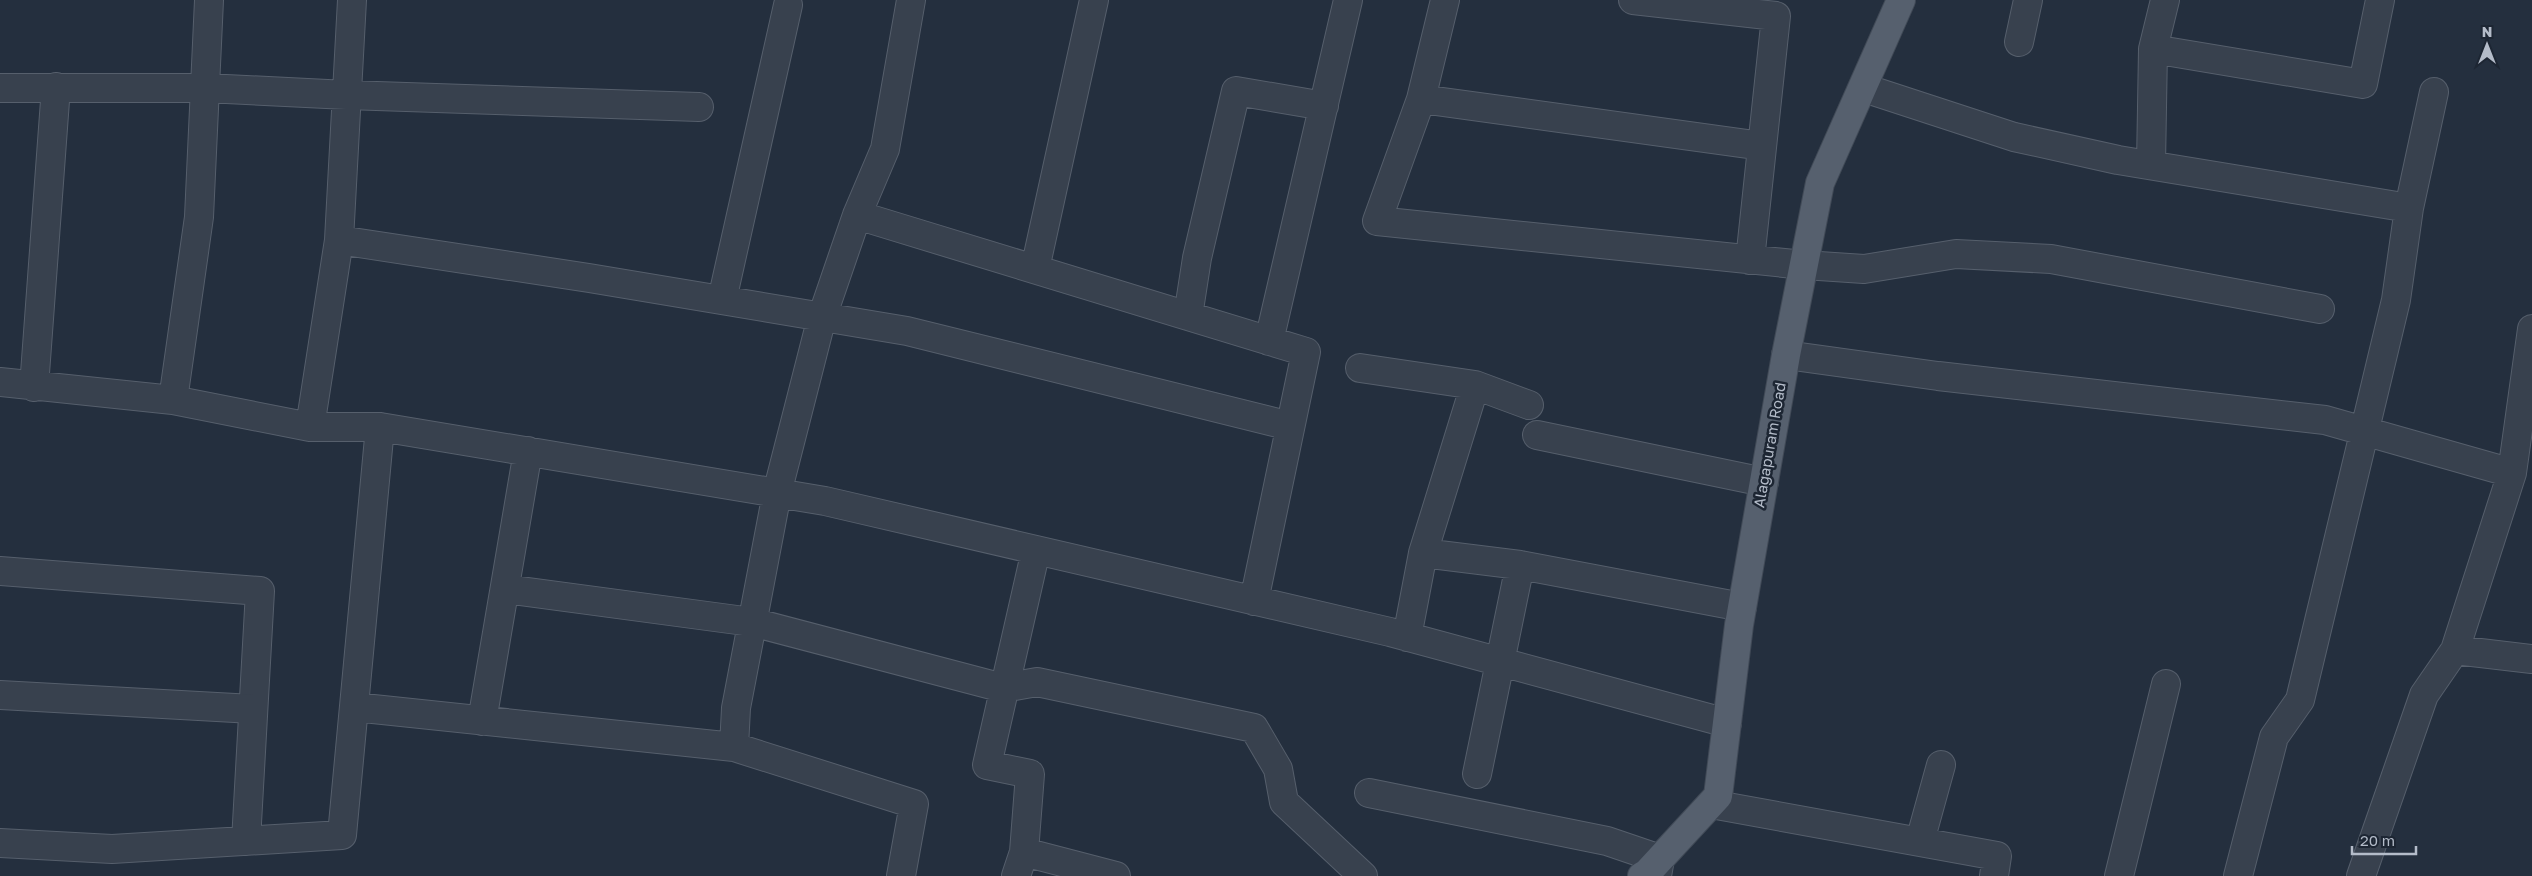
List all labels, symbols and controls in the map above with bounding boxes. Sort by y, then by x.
north arrow [2462,20,2512,70]
text: N [2482,23,2492,40]
street label: Alagapuram Road [1749,381,1789,509]
scale bar [2352,824,2416,856]
text: 20 m [2360,831,2395,849]

